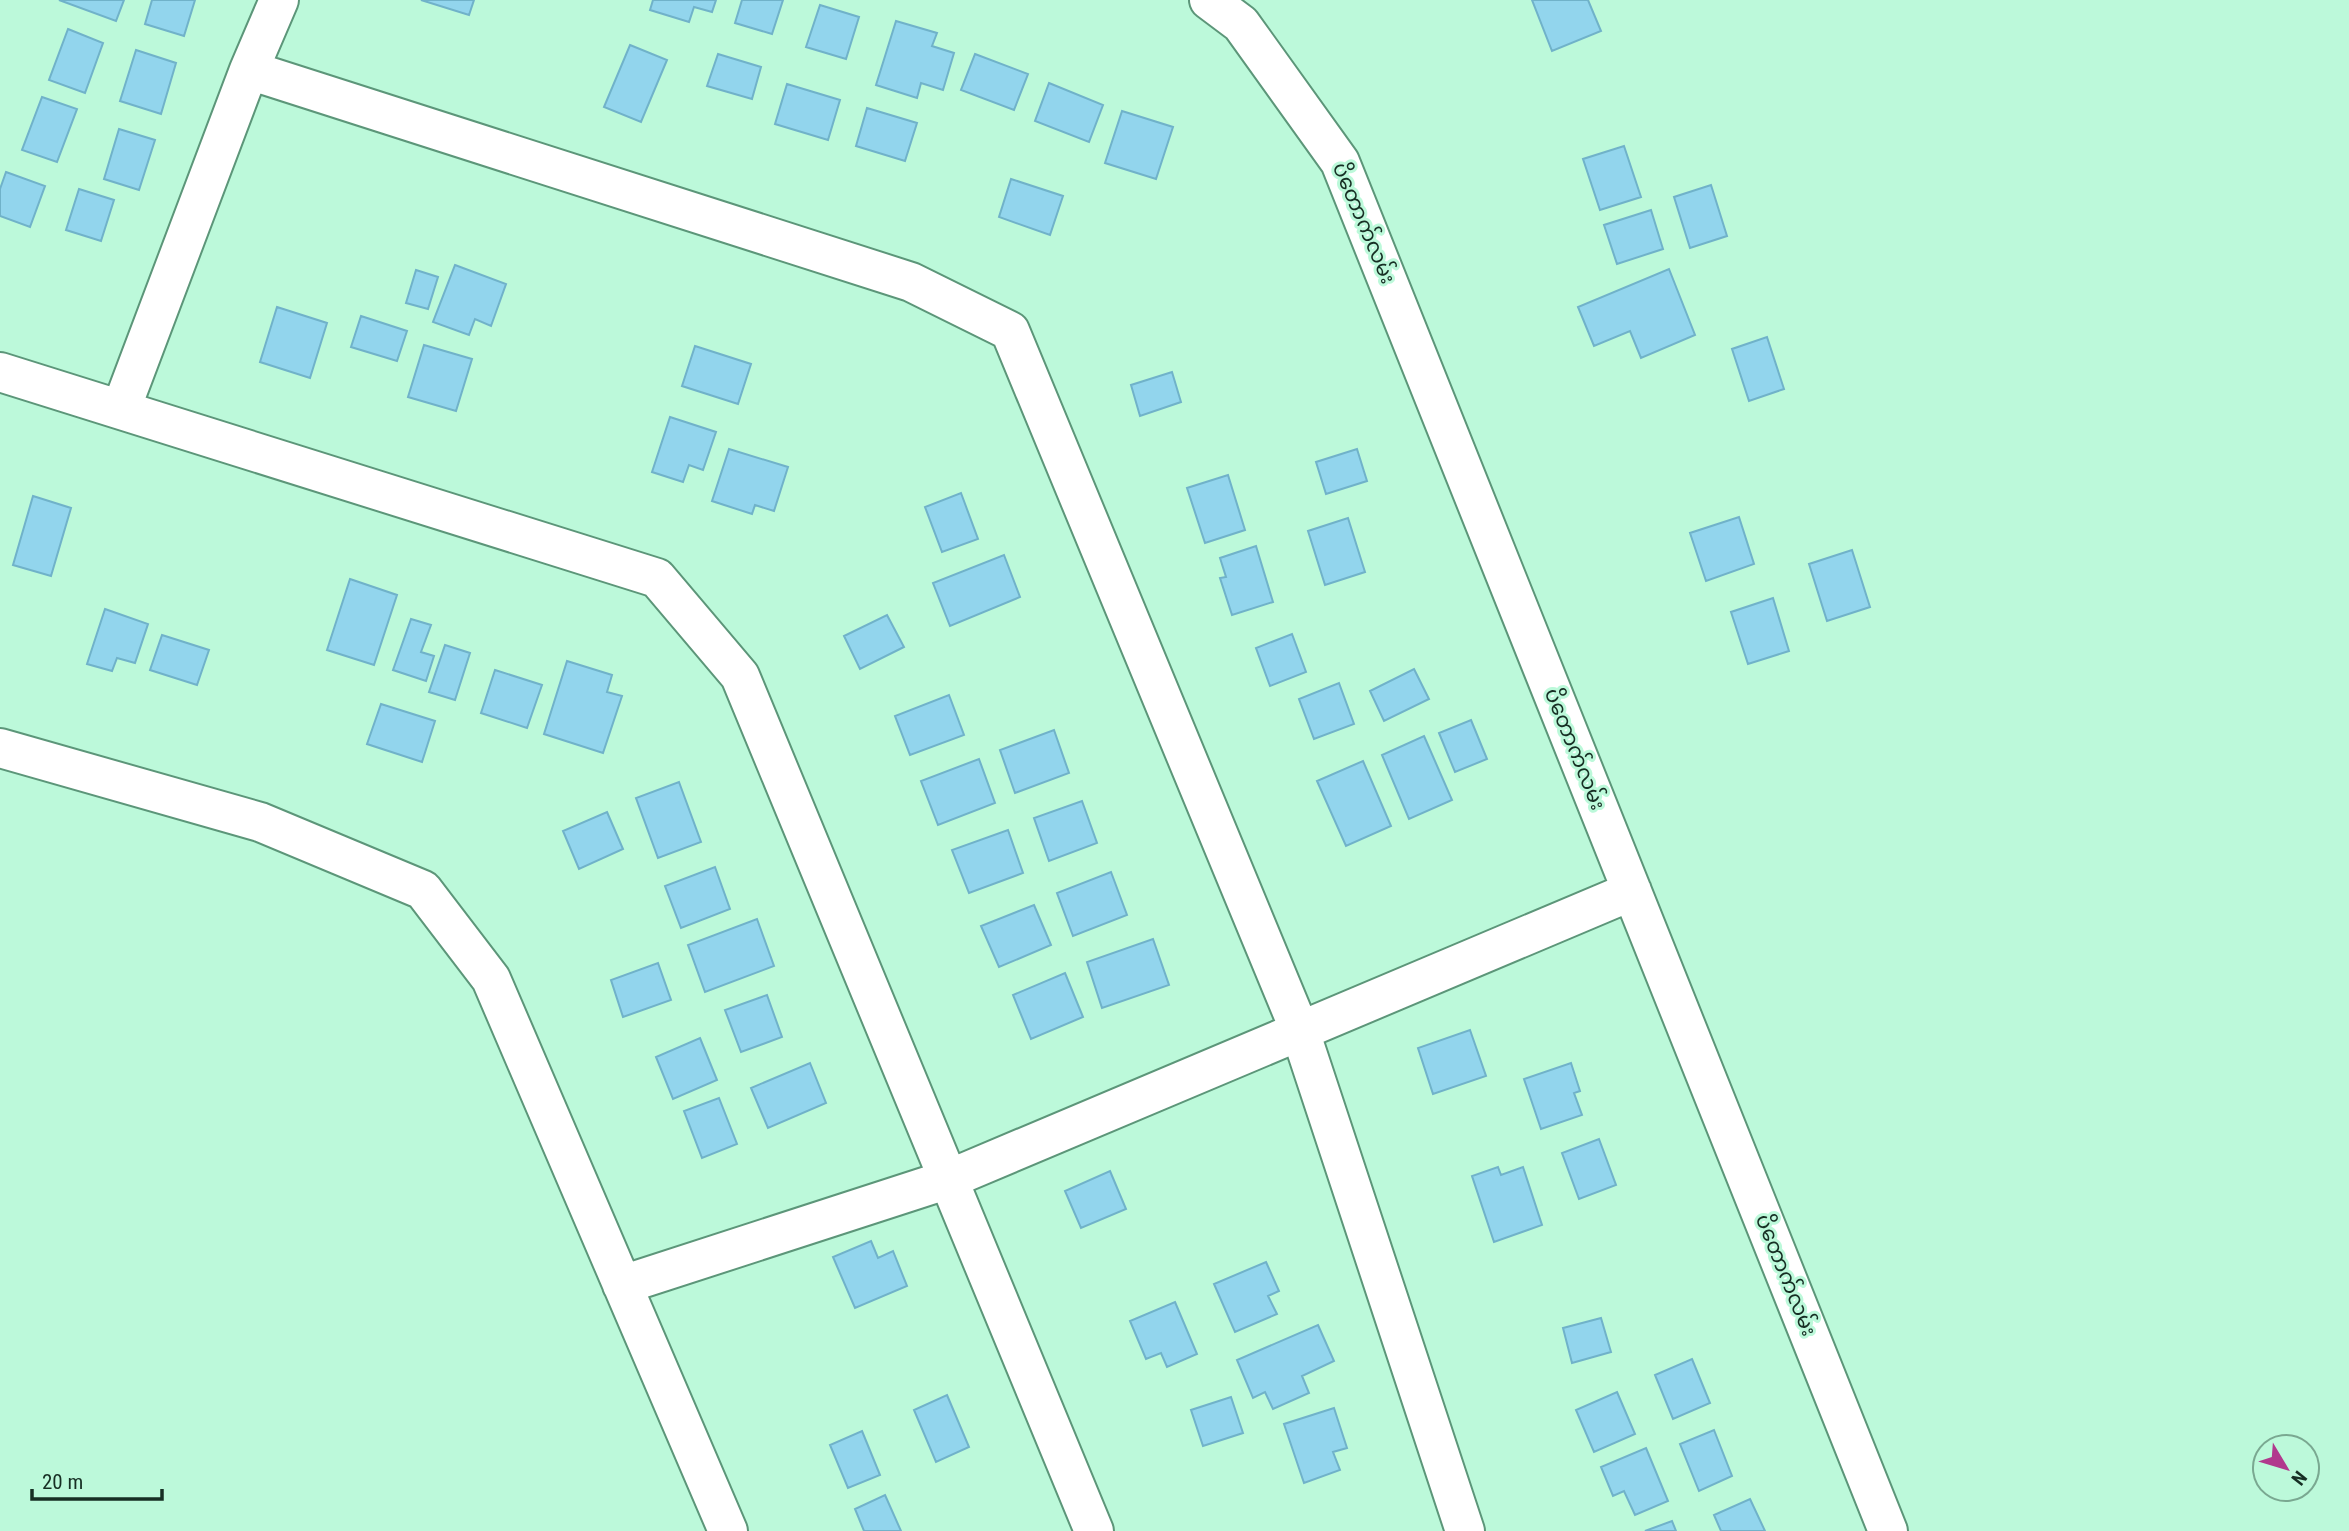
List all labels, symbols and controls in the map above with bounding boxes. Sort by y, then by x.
street label: ပိတောက်လမ်း [1328,157,1404,287]
street label: ပိတောက်လမ်း [1540,683,1614,813]
street label: ပိတောက်လမ်း [1751,1209,1825,1339]
north arrow [2251,1433,2321,1503]
scale bar [32,1458,161,1502]
text: N [2286,1466,2312,1490]
text: 20 m [42,1470,83,1494]

